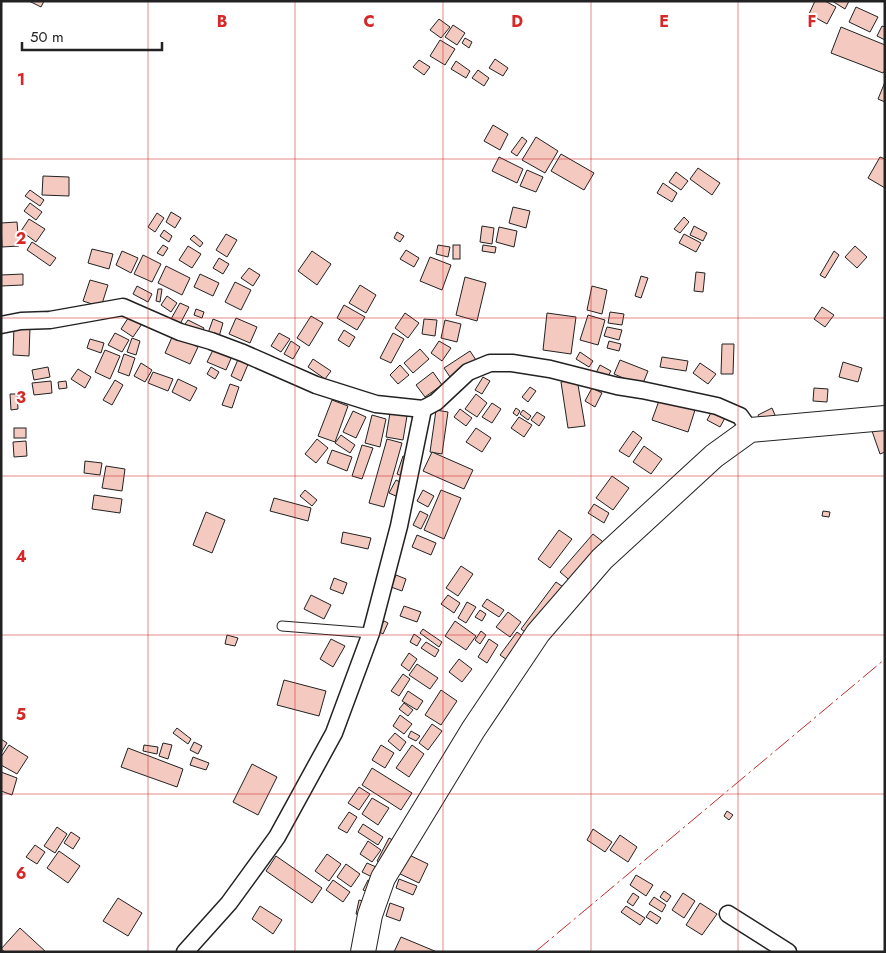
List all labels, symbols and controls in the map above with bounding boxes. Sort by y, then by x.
text: B [217,10,227,33]
text: C [363,10,375,33]
text: D [511,10,523,33]
text: E [659,10,669,33]
text: F [808,10,816,33]
scale bar [22,20,162,52]
text: 50 m [30,26,64,48]
text: 1 [17,68,25,91]
text: 2 [16,227,26,250]
text: 3 [16,386,26,409]
text: 4 [15,545,27,568]
text: 5 [16,703,26,726]
text: 6 [16,862,26,885]

